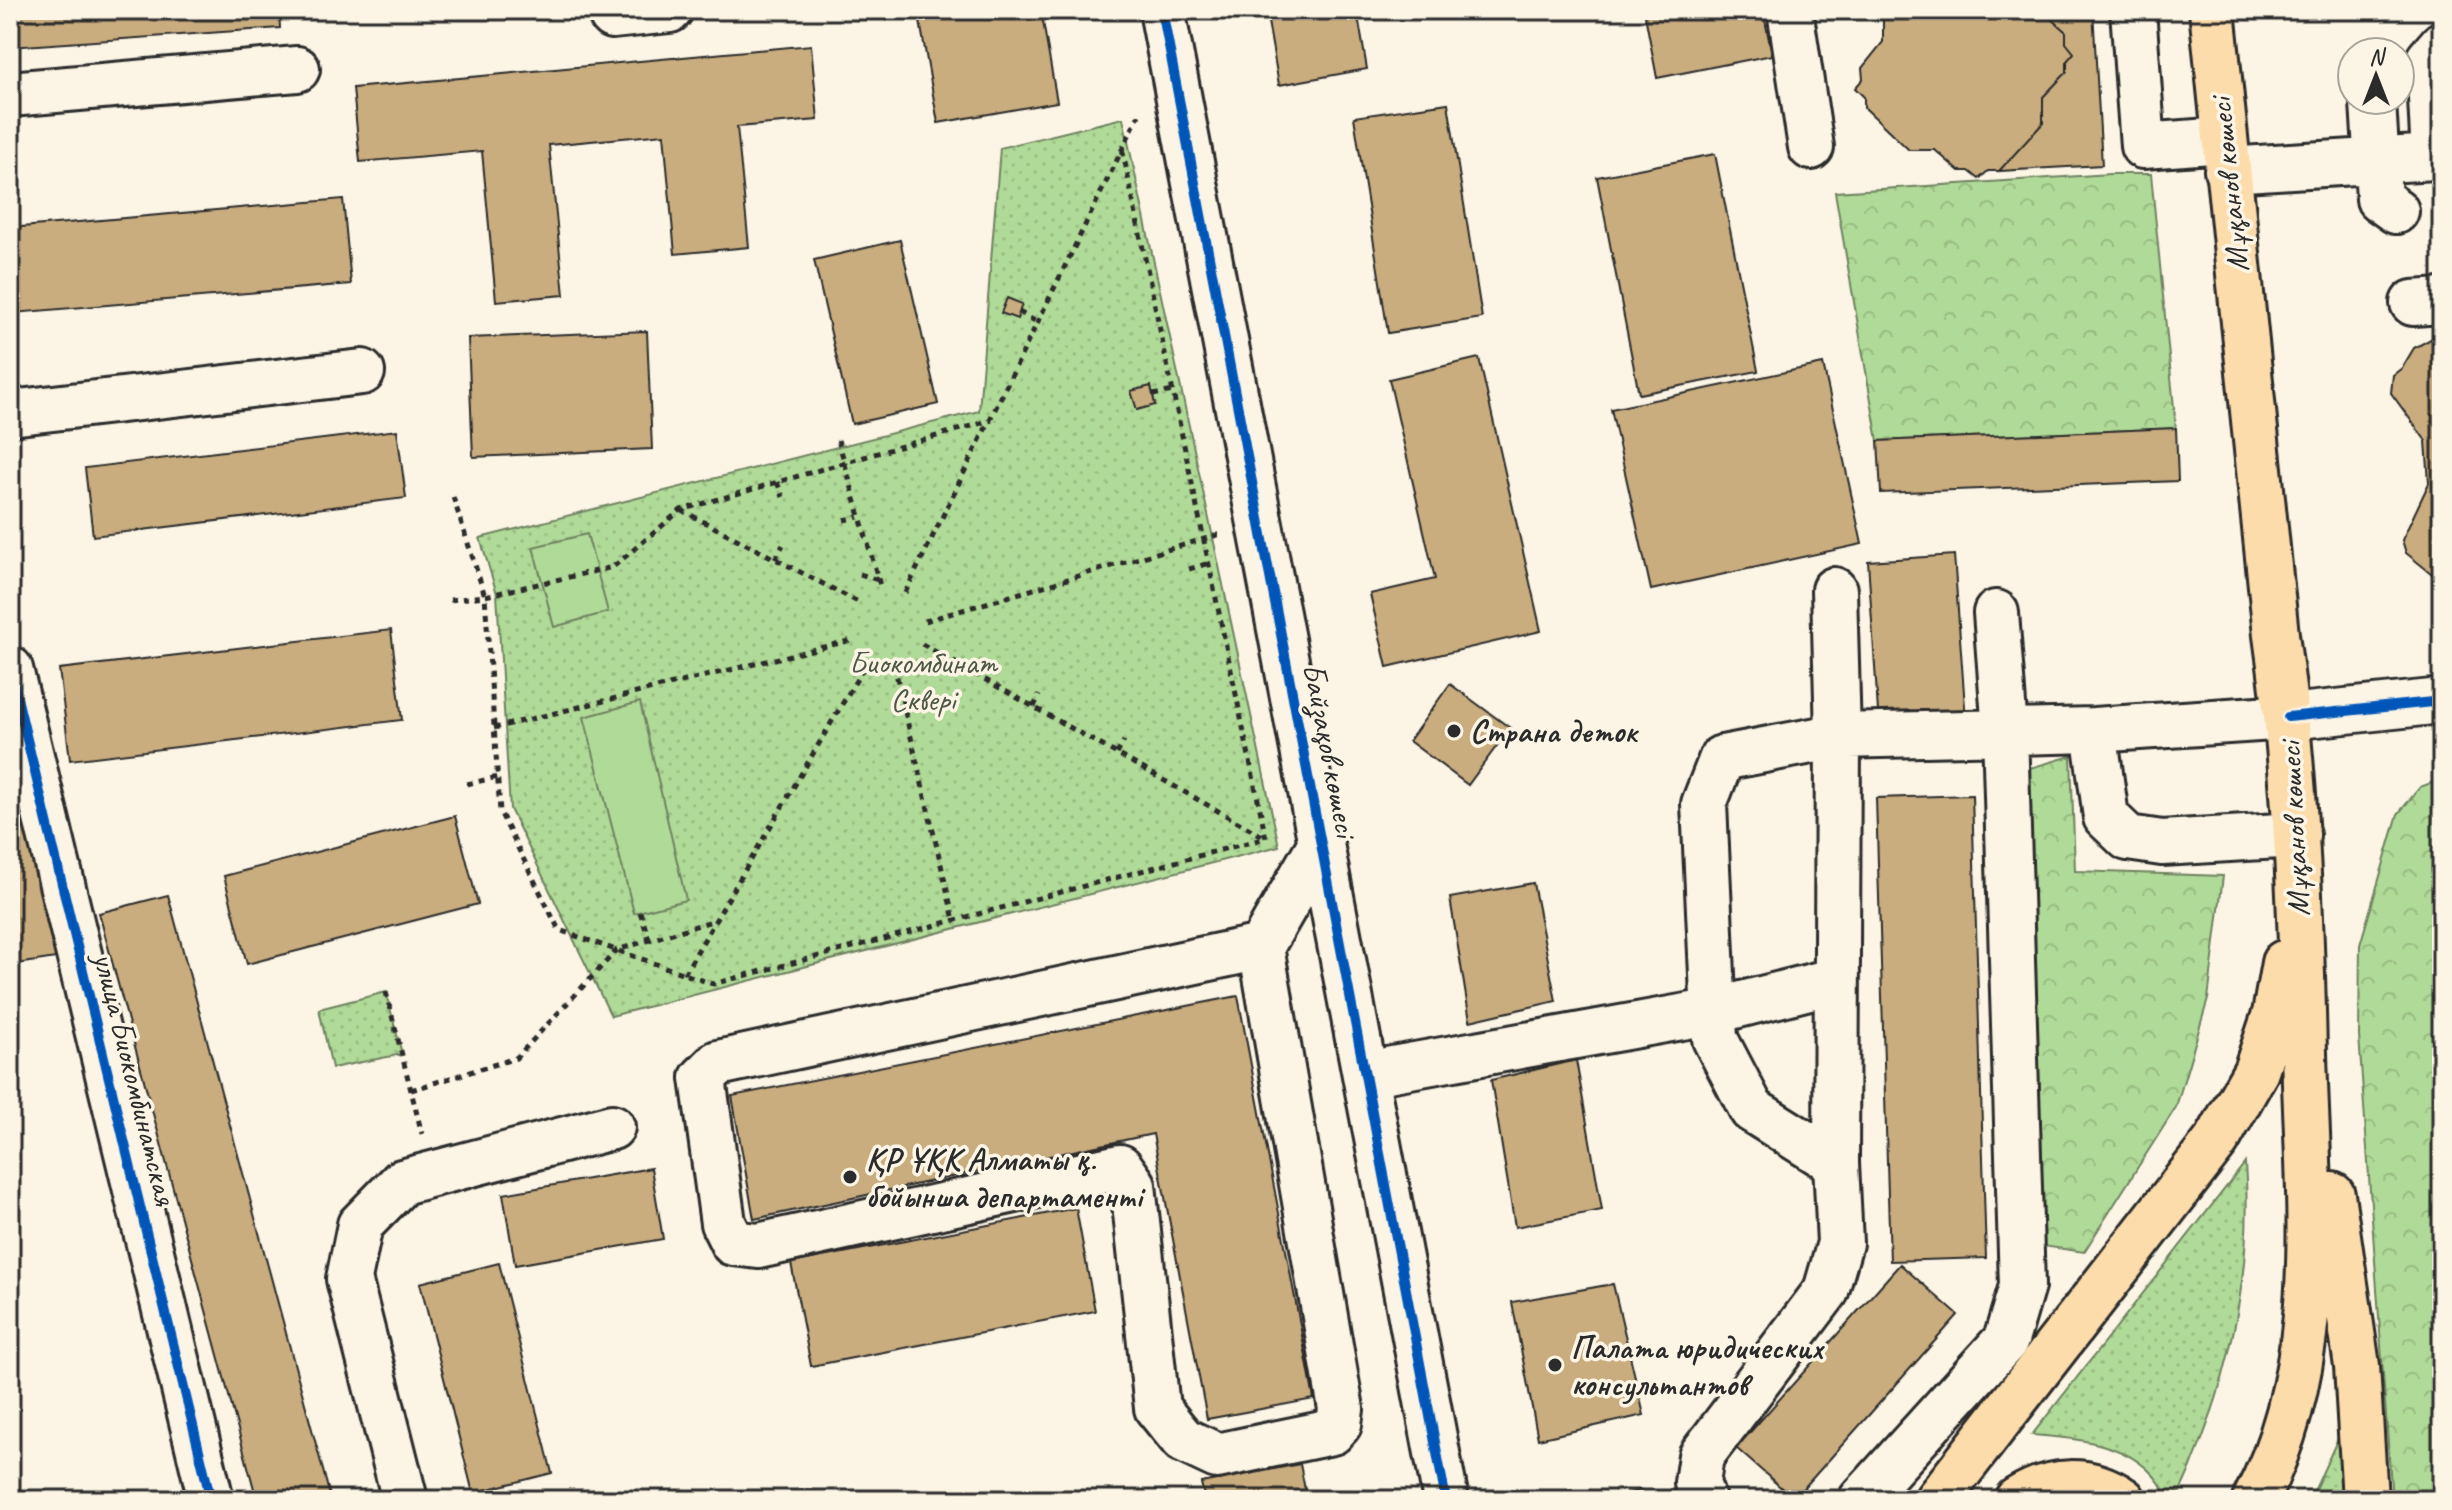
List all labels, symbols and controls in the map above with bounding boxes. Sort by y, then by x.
north arrow [2336,36,2416,116]
text: N [2369,43,2386,71]
street label: Мұқанов көшесі [2199,92,2259,274]
park label: Биокомбинат Сквері [849,642,999,720]
street label: Байзақов көшесі [1293,660,1368,844]
place label: Страна деток [1470,711,1639,752]
marker: Страна деток [1445,722,1463,740]
street label: Мұқанов көшесі [2269,737,2319,917]
street label: улица Биокомбинатская [83,947,187,1211]
place label: ҚР ҰҚК Алматы қ. бойынша департаменті [866,1139,1146,1217]
marker: ҚР ҰҚК Алматы қ. бойынша департаменті [841,1168,859,1186]
place label: Палата юридических консультантов [1571,1327,1825,1405]
marker: Палата юридических консультантов [1546,1356,1564,1374]

